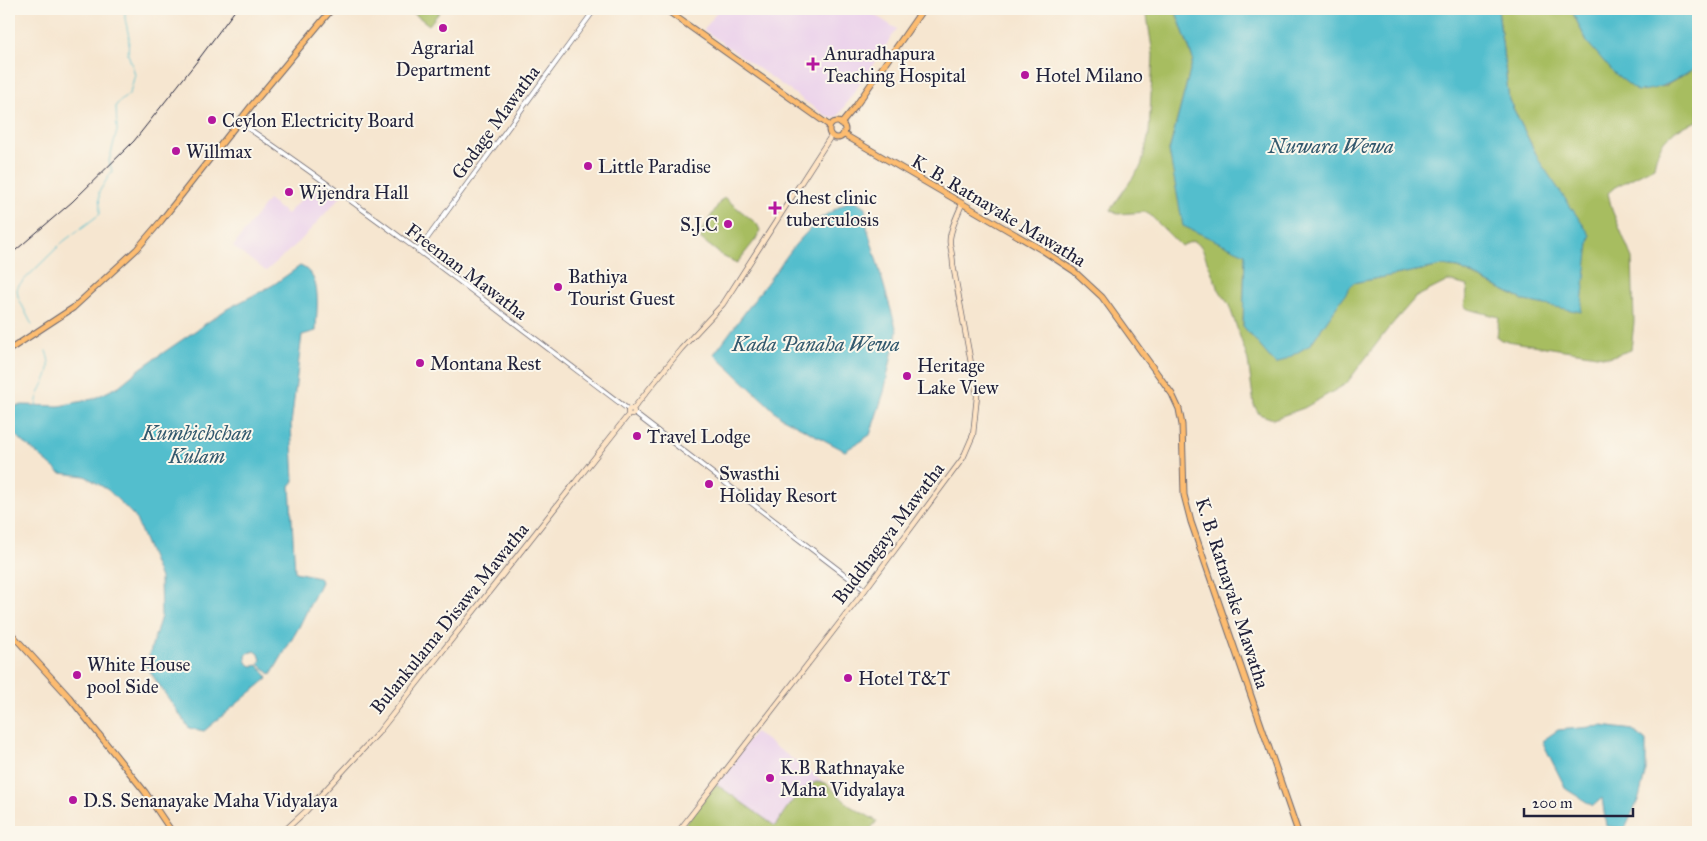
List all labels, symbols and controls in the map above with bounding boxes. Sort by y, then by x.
marker: Agrarial Department [437,22,449,34]
place label: Agrarial Department [395,36,491,81]
place label: Anuradhapura Teaching Hospital [823,42,967,88]
marker: Anuradhapura Teaching Hospital [806,57,820,71]
street label: Godage Mawatha [446,60,546,184]
place label: Hotel Milano [1035,64,1143,87]
marker: Hotel Milano [1019,69,1031,81]
place label: Ceylon Electricity Board [222,109,415,132]
marker: Ceylon Electricity Board [206,114,218,126]
water label: Nuwara Wewa [1267,134,1394,158]
place label: Willmax [186,140,253,163]
marker: Willmax [170,145,182,157]
street label: K. B. Ratnayake Mawatha [907,149,1091,272]
place label: Little Paradise [598,155,711,178]
marker: Little Paradise [582,160,594,172]
place label: Wijendra Hall [299,181,409,204]
marker: Wijendra Hall [283,186,295,198]
place label: Chest clinic tuberculosis [786,186,879,231]
marker: Chest clinic tuberculosis [768,201,782,215]
place label: S.J.C [680,213,718,237]
street label: Freeman Mawatha [401,218,533,325]
marker: S.J.C [722,218,734,230]
place label: Bathiya Tourist Guest [568,265,675,310]
marker: Bathiya Tourist Guest [552,281,564,293]
water label: Kada Panaha Wewa [731,332,900,356]
place label: Montana Rest [430,352,542,375]
place label: Heritage Lake View [917,354,999,399]
marker: Montana Rest [414,357,426,369]
marker: Heritage Lake View [901,370,913,382]
water label: Kumbichchan Kulam [141,421,252,468]
place label: Travel Lodge [647,425,751,449]
marker: Travel Lodge [631,430,643,442]
street label: Buddhagaya Mawatha [828,457,950,609]
place label: Swasthi Holiday Resort [719,462,837,507]
marker: Swasthi Holiday Resort [703,478,715,490]
street label: K. B. Ratnayake Mawatha [1191,495,1275,692]
street label: Bulankulama Disawa Mawatha [365,517,534,718]
place label: White House pool Side [86,653,191,698]
place label: Hotel T&T [858,667,950,690]
marker: White House pool Side [71,669,83,681]
marker: Hotel T&T [842,672,854,684]
place label: K.B Rathnayake Maha Vidyalaya [780,756,906,801]
marker: K.B Rathnayake Maha Vidyalaya [764,772,776,784]
scale bar [1524,786,1633,818]
place label: D.S. Senanayake Maha Vidyalaya [83,789,339,812]
marker: D.S. Senanayake Maha Vidyalaya [67,794,79,806]
text: 200 m [1532,794,1573,812]

